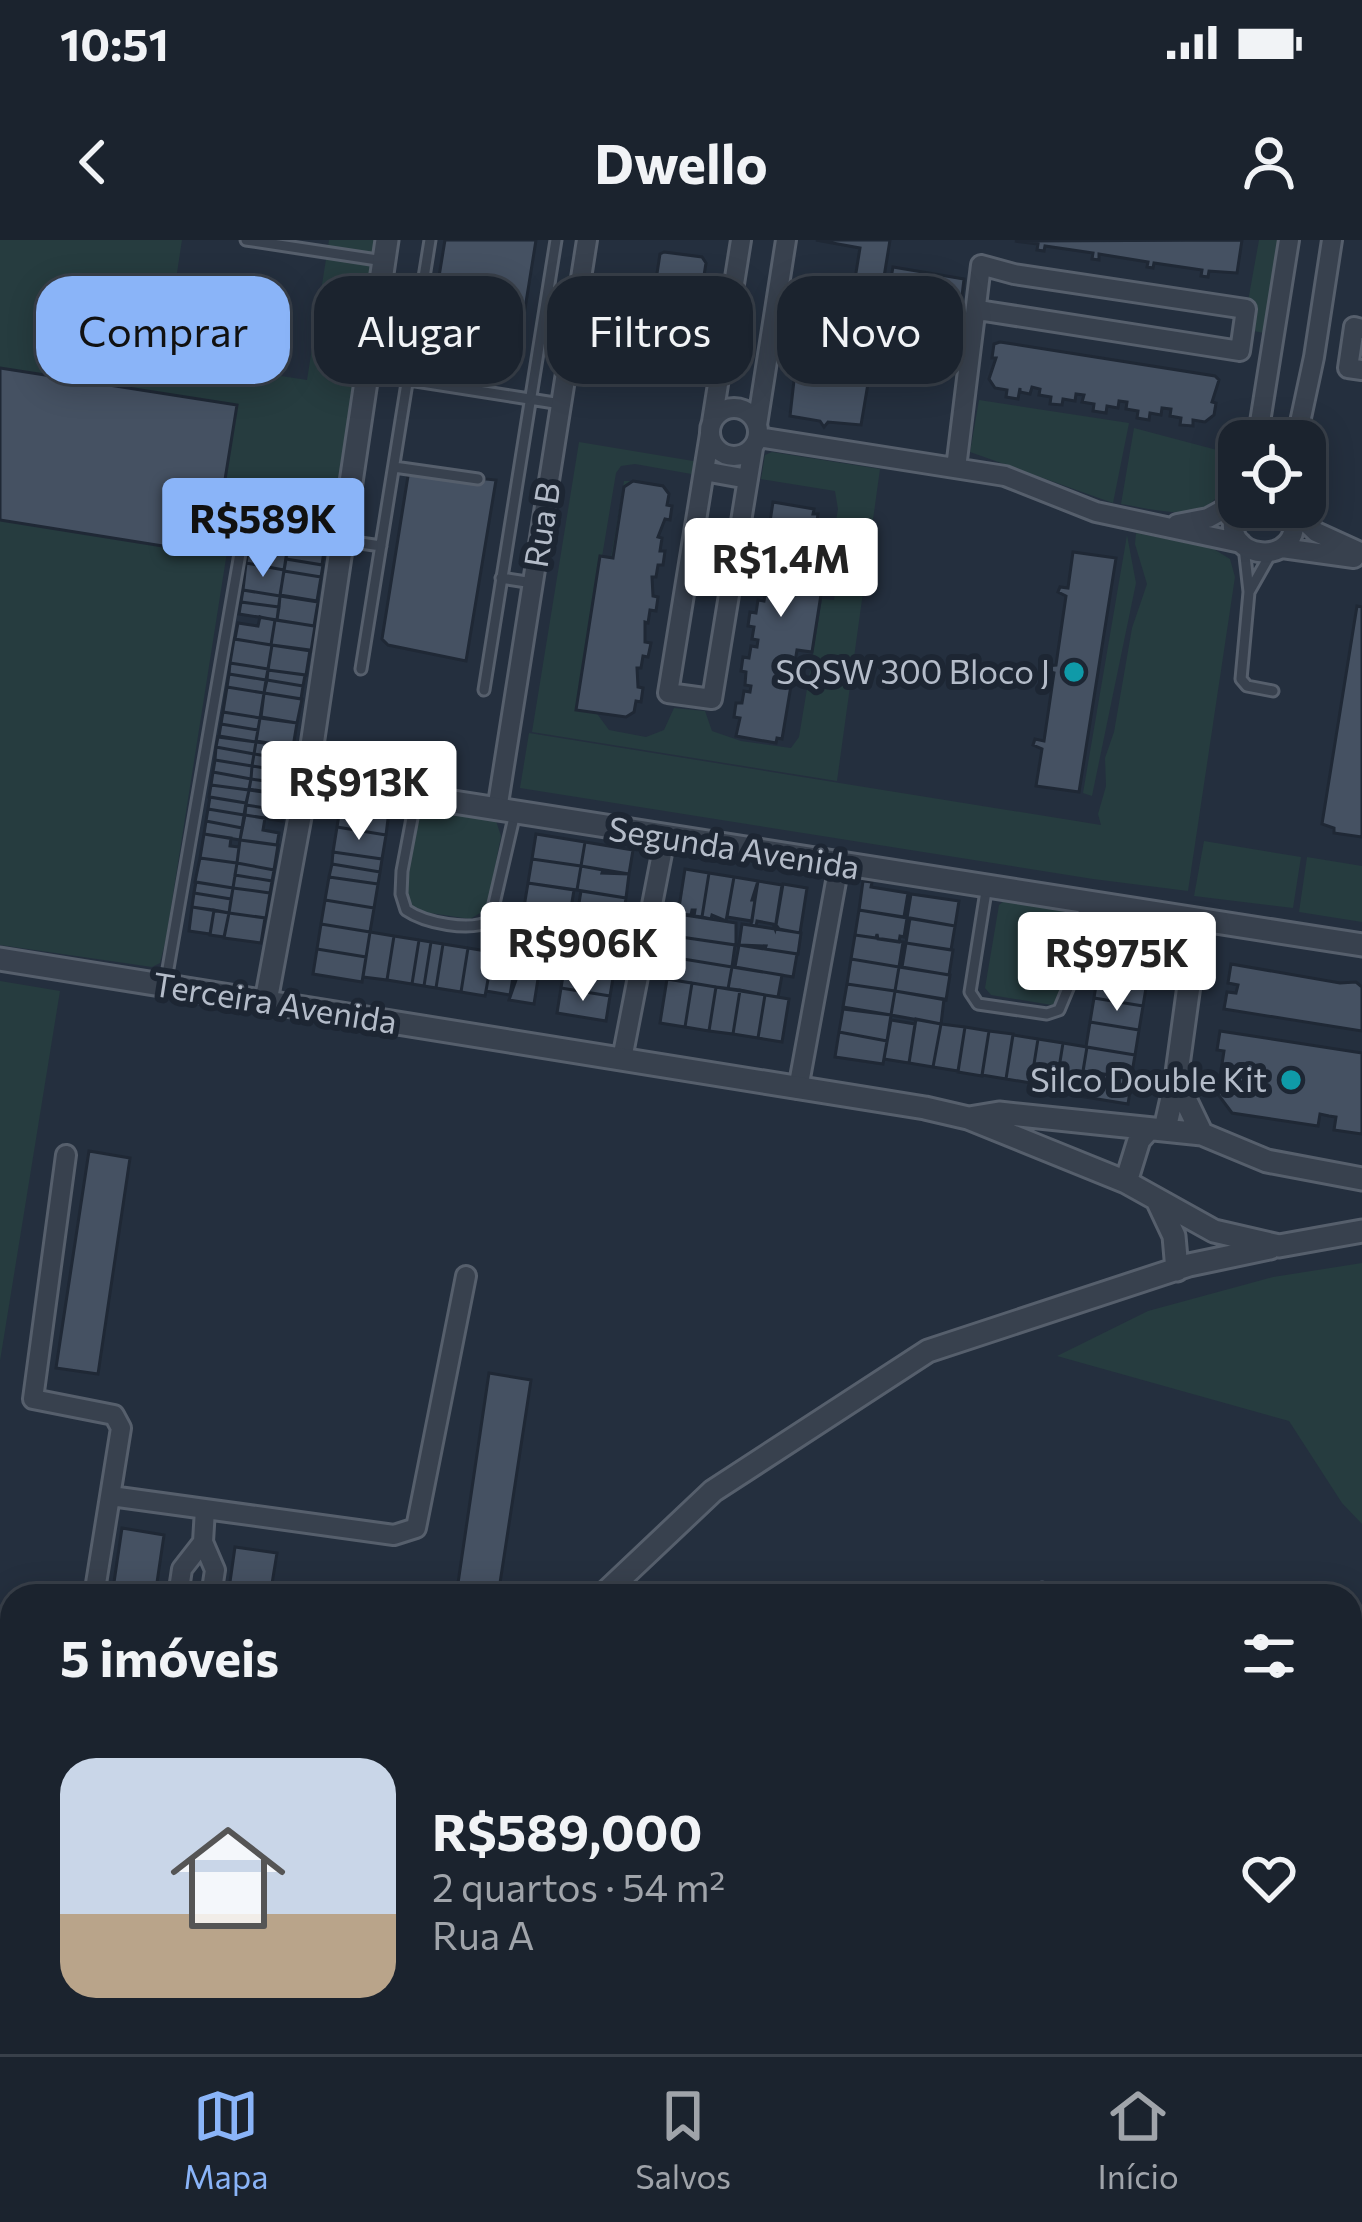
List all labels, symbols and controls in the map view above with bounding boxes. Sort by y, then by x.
text: 10:51 [60,15,169,70]
icon: back [60,129,126,195]
text: Dwello [594,129,768,195]
icon: person [1236,129,1302,195]
chip: Comprar [36,276,290,384]
chip: Alugar [314,276,523,384]
chip: Filtros [547,276,753,384]
chip: Novo [777,276,963,384]
map controls [1218,420,1326,528]
button: locate [1218,420,1326,528]
pin: R$589K [165,478,361,580]
street label: Rua B [514,479,567,570]
text: R$589K [189,493,337,541]
pin: R$1.4M [683,518,879,620]
text: R$1.4M [712,533,850,581]
place label: SQSW 300 Bloco J [775,650,1050,691]
marker: SQSW 300 Bloco J [1061,659,1087,685]
pin: R$913K [261,741,457,843]
text: R$913K [288,756,430,804]
street label: Segunda Avenida [606,806,863,887]
pin: R$906K [485,902,681,1004]
pin: R$975K [1019,912,1215,1014]
text: R$906K [508,917,658,965]
text: R$975K [1045,927,1189,975]
street label: Terceira Avenida [150,962,400,1041]
place label: Silco Double Kit [1030,1058,1267,1099]
marker: Silco Double Kit [1278,1067,1304,1093]
icon: filters [1236,1623,1302,1689]
text: 5 imóveis [60,1625,279,1688]
text: R$589,000 [432,1799,702,1862]
icon: home [156,1806,300,1950]
icon: heart [1236,1845,1302,1911]
text: 2 quartos · 54 m² [432,1862,725,1910]
text: Rua A [432,1910,534,1958]
tab: Mapa [183,2083,269,2196]
tab: Salvos [635,2083,731,2196]
tab: Início [1098,2083,1179,2196]

